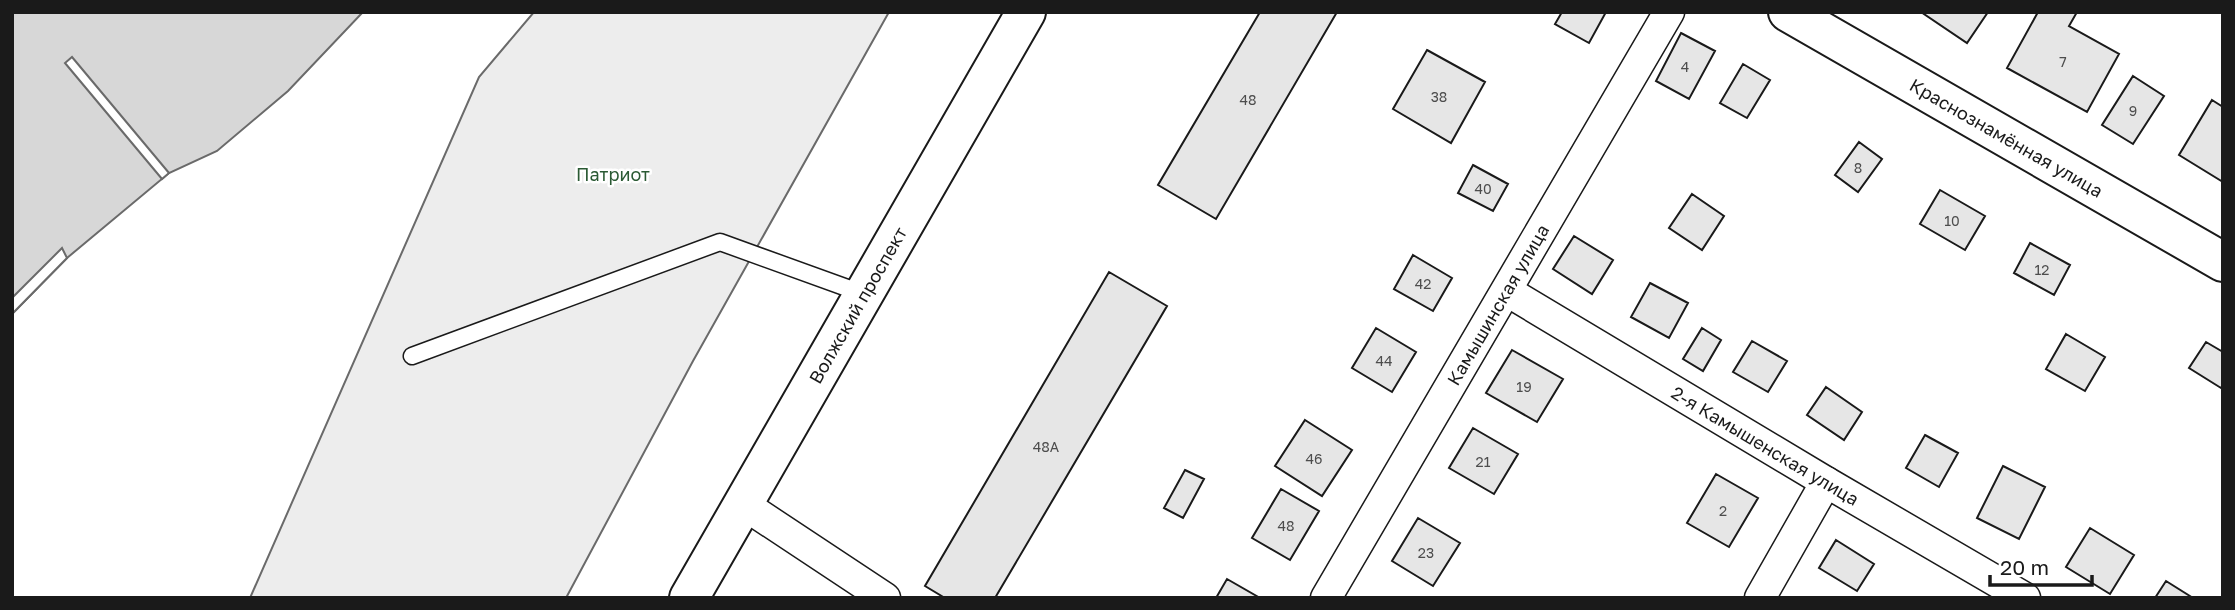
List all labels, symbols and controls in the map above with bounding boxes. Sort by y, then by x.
house number: 7 [2059,53,2067,70]
house number: 4 [1681,58,1689,75]
street label: Краснознамённая улица [1906,73,2107,202]
house number: 38 [1431,88,1447,105]
house number: 48 [1239,91,1257,108]
house number: 9 [2129,102,2137,119]
house number: 8 [1854,159,1862,176]
park label: Патриот [576,163,650,185]
house number: 40 [1474,180,1492,197]
house number: 10 [1944,212,1960,229]
street label: Камышинская улица [1442,220,1553,389]
street label: Волжский проспект [804,223,911,387]
house number: 12 [2035,261,2049,278]
house number: 42 [1415,275,1431,292]
house number: 44 [1375,352,1393,369]
house number: 19 [1516,378,1532,395]
street label: 2-я Камышенская улица [1669,382,1863,510]
house number: 48А [1033,438,1060,455]
house number: 46 [1305,450,1323,467]
house number: 21 [1476,453,1491,470]
house number: 2 [1719,502,1727,518]
house number: 48 [1277,517,1295,534]
house number: 23 [1418,544,1434,561]
scale bar [1990,544,2092,588]
text: 20 m [2000,554,2049,580]

